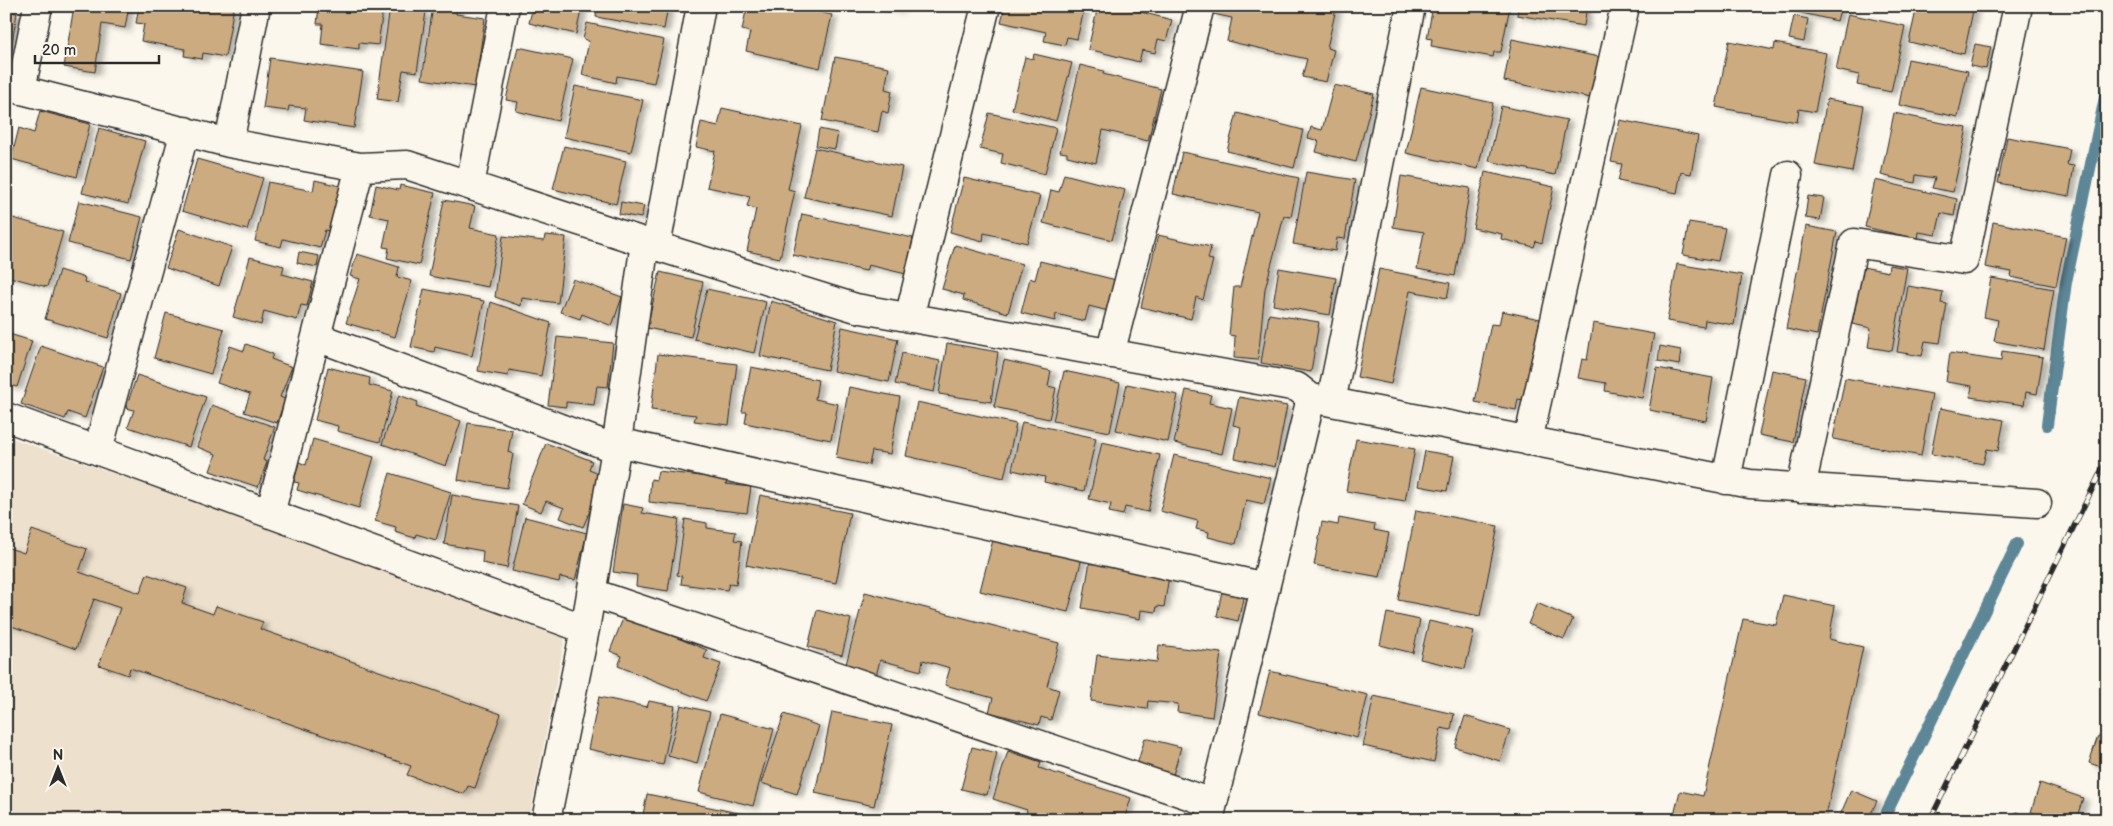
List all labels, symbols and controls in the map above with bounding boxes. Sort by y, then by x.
scale bar [35,32,159,64]
text: 20 m [42,41,76,60]
north arrow [32,744,82,794]
text: N [53,747,63,764]

